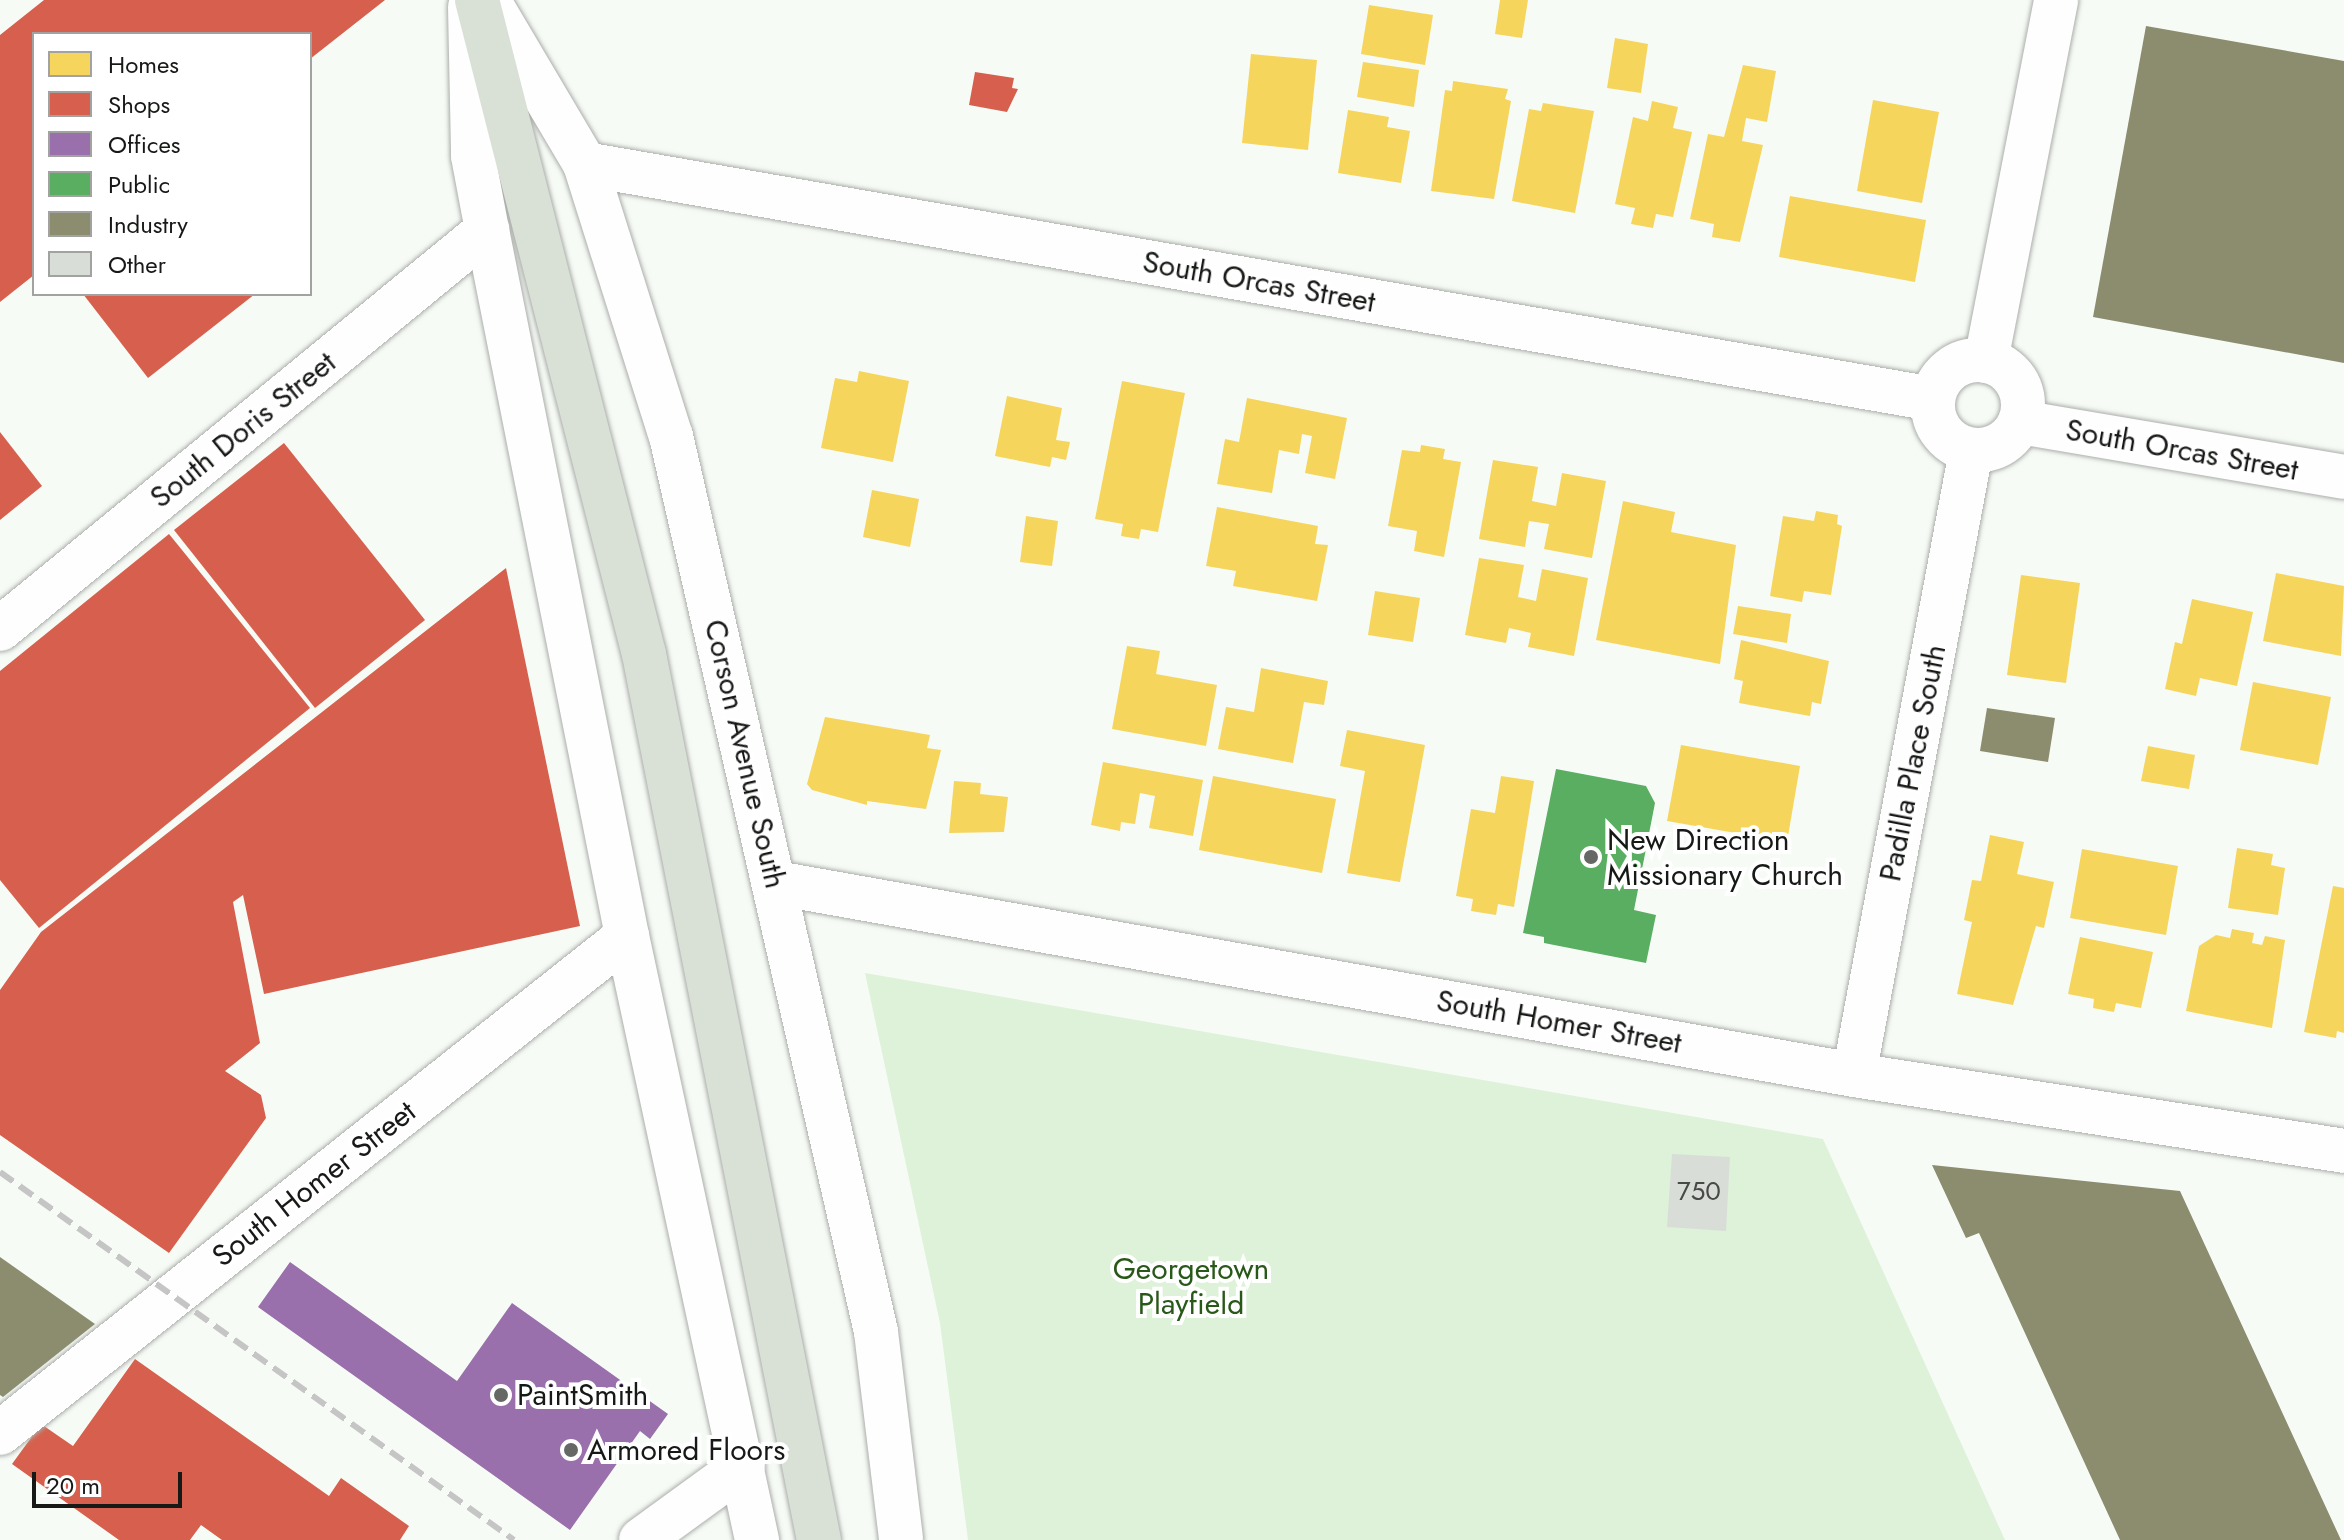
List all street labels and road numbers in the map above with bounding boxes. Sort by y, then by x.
street label: South Orcas Street [1140,244,1378,320]
street label: South Doris Street [143,344,343,516]
street label: South Orcas Street [2063,412,2301,488]
street label: Corson Avenue South [697,616,793,892]
street label: Padilla Place South [1872,642,1954,884]
street label: South Homer Street [1434,983,1684,1061]
street label: South Homer Street [205,1093,423,1275]

